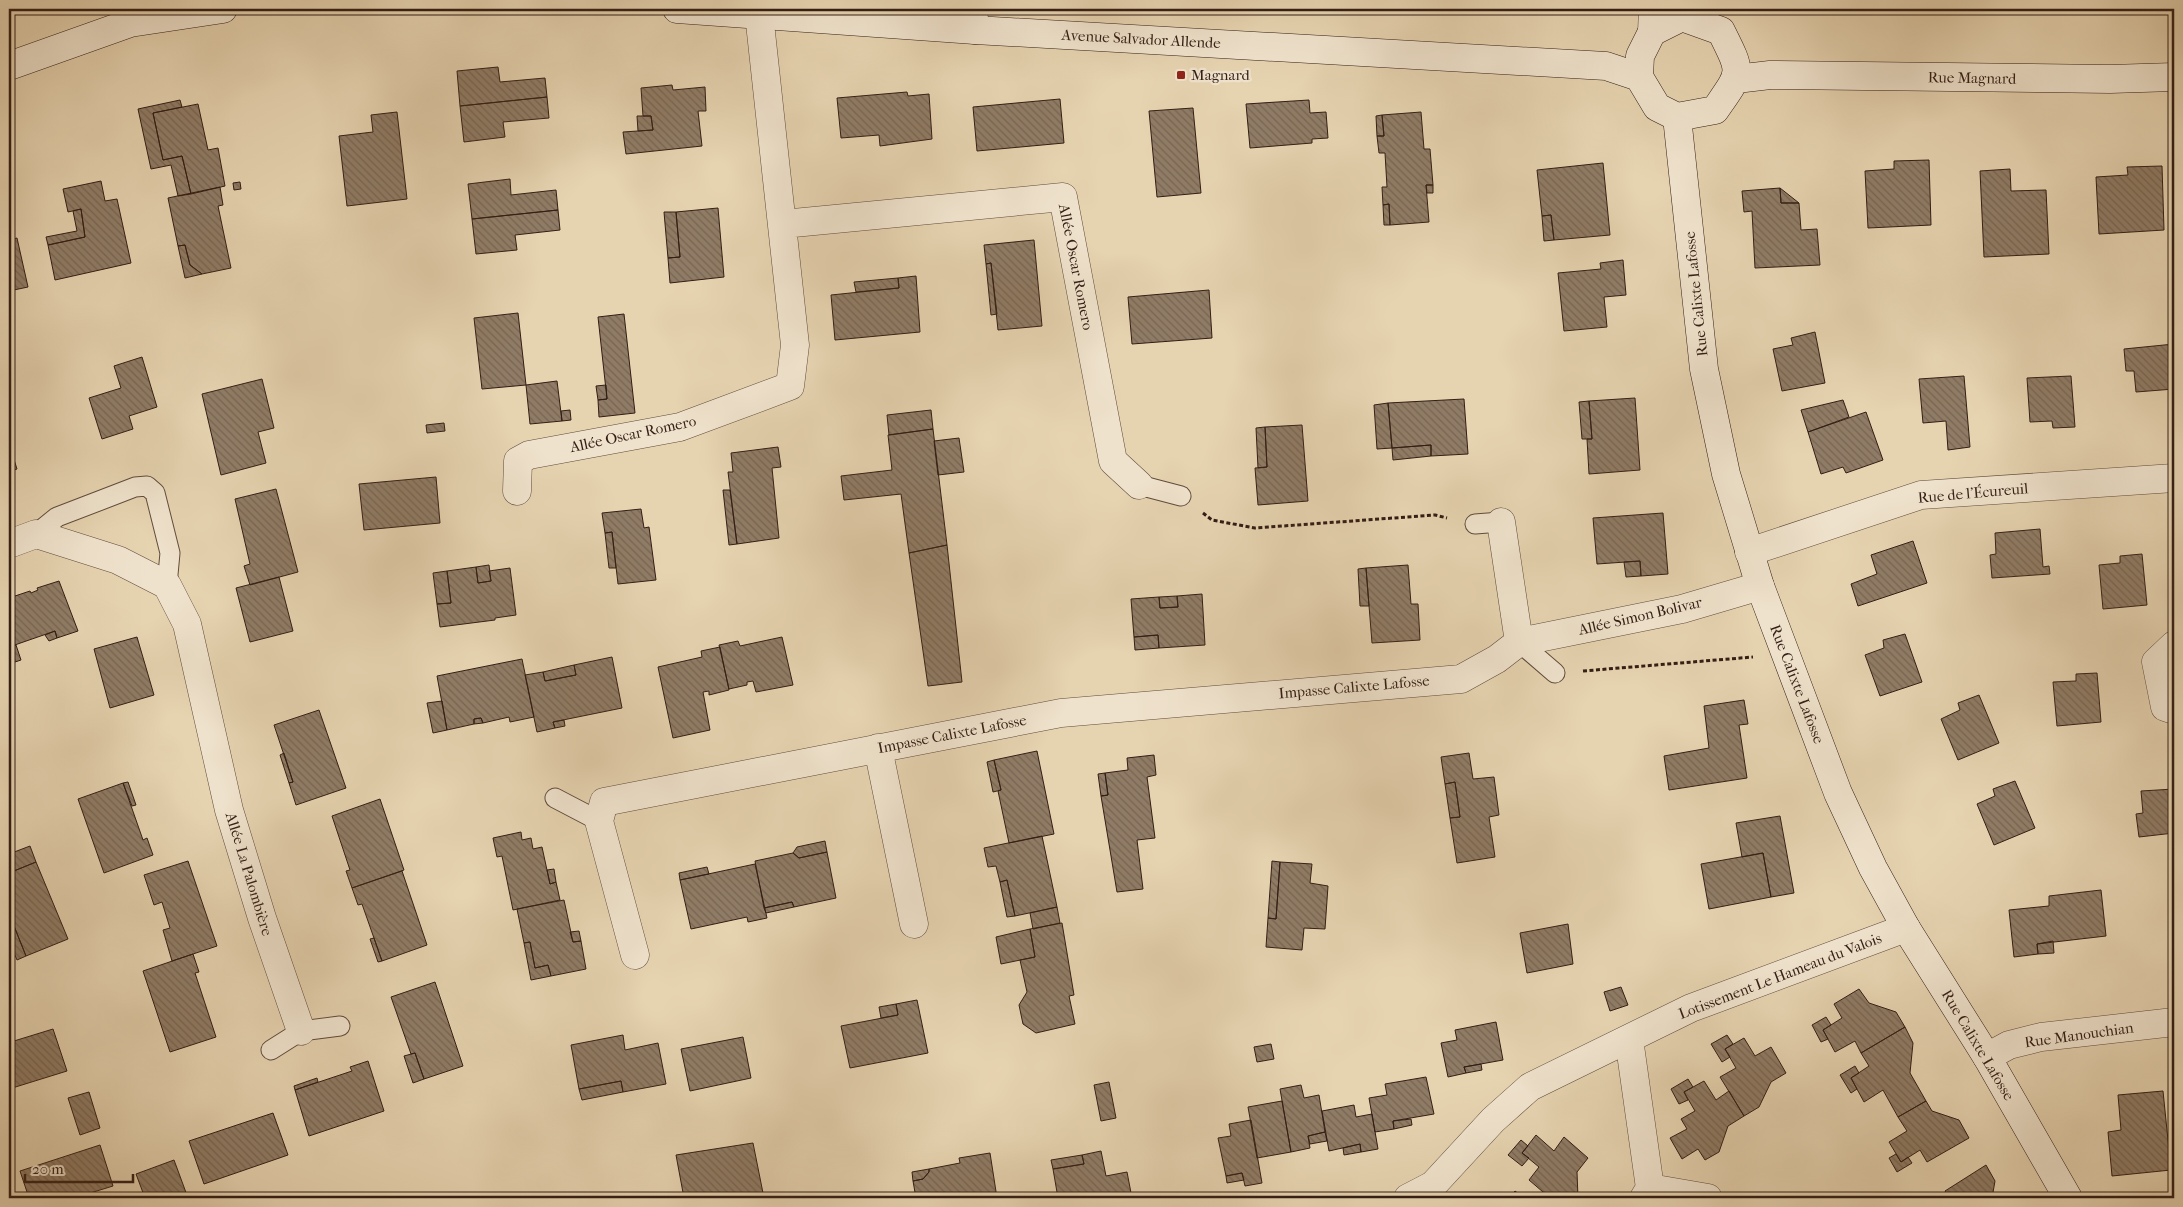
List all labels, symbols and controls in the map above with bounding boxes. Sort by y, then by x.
street label: Avenue Salvador Allende [1060,26,1222,52]
place label: Magnard [1191,66,1251,84]
street label: Rue Magnard [1928,68,2017,88]
marker: Magnard [1175,69,1187,81]
street label: Allée Oscar Romero [1055,201,1097,332]
street label: Rue Calixte Lafosse [1680,230,1712,358]
street label: Allée Oscar Romero [567,412,698,456]
street label: Rue de l'Écureuil [1917,479,2029,507]
street label: Allée Simon Bolivar [1576,593,1704,639]
street label: Rue Calixte Lafosse [1766,622,1828,747]
street label: Impasse Calixte Lafosse [1278,671,1431,703]
street label: Impasse Calixte Lafosse [876,711,1029,757]
street label: Allée La Palombière [221,809,277,939]
street label: Lotissement Le Hameau du Valois [1676,929,1884,1023]
street label: Rue Calixte Lafosse [1938,986,2018,1104]
street label: Rue Manouchian [2023,1018,2135,1052]
scale bar [25,1152,132,1184]
text: 20 m [32,1160,64,1178]

